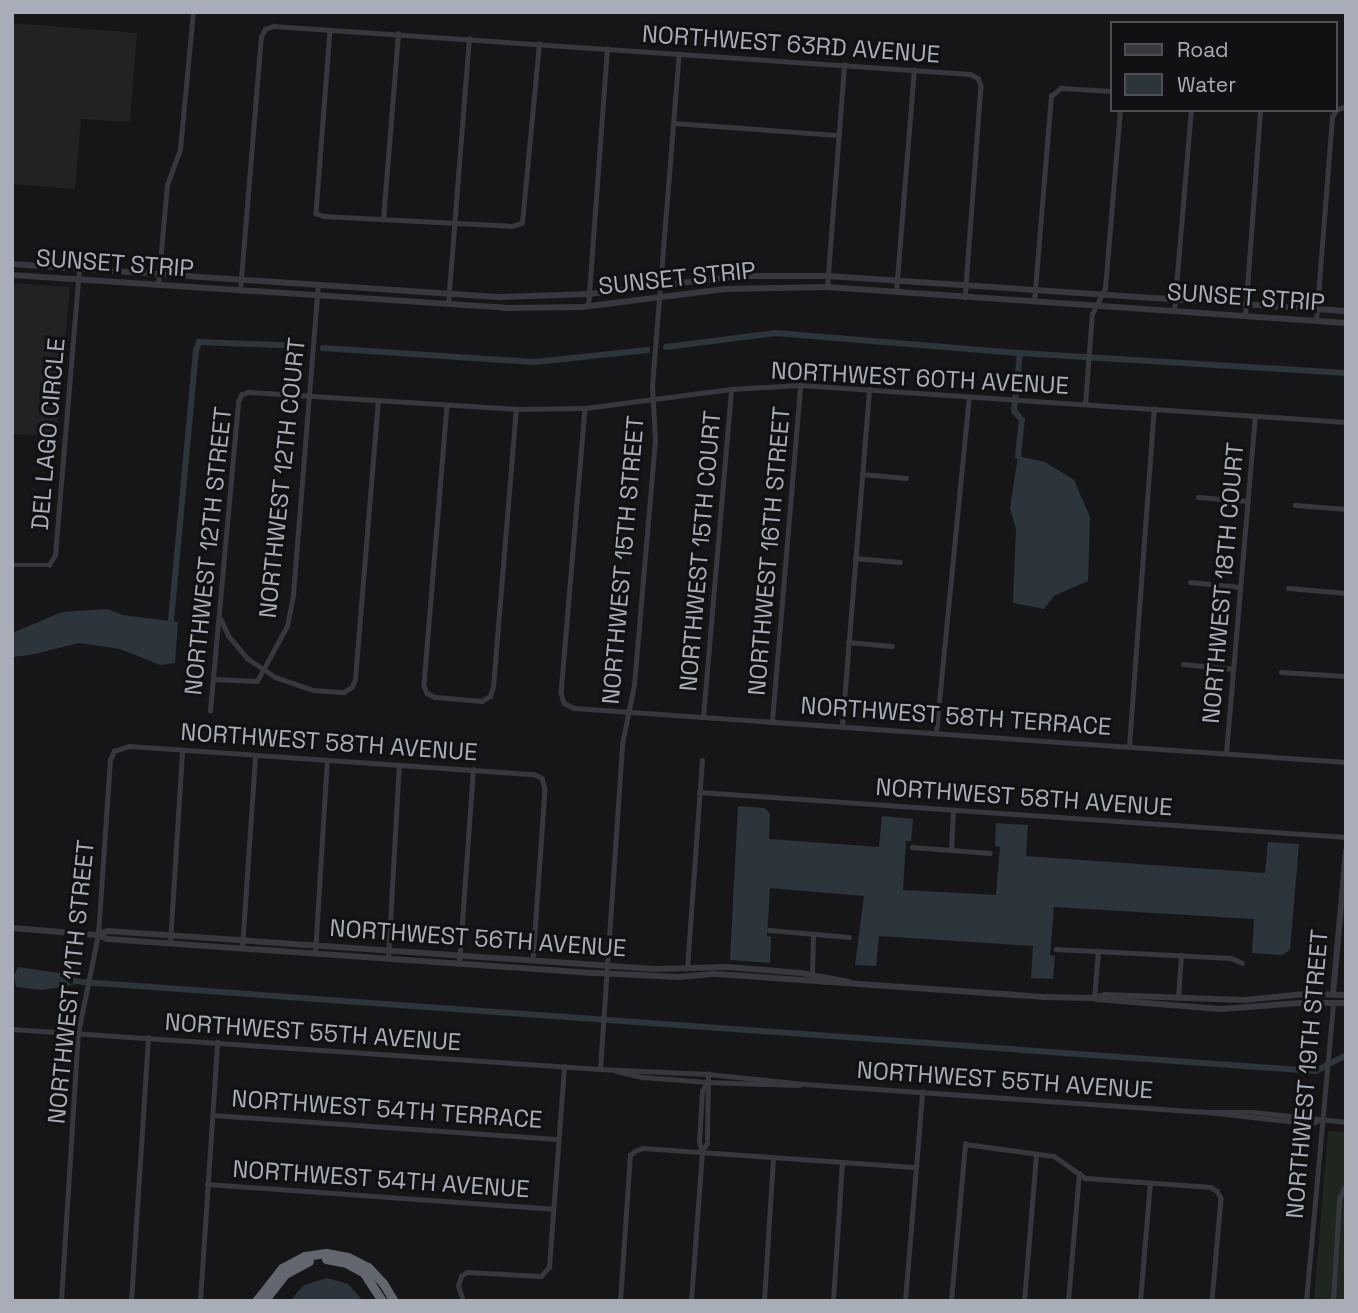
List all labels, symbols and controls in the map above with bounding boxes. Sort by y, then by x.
street label: NORTHWEST 63RD AVENUE [641,19,941,69]
legend [1110,21,1337,112]
text: Road [1177,36,1229,63]
text: Water [1177,71,1236,98]
street label: SUNSET STRIP [35,243,195,283]
street label: SUNSET STRIP [597,255,757,301]
street label: SUNSET STRIP [1166,277,1326,317]
street label: NORTHWEST 12TH COURT [253,336,311,620]
street label: DEL LAGO CIRCLE [25,337,71,531]
street label: NORTHWEST 60TH AVENUE [770,356,1070,400]
street label: NORTHWEST 12TH STREET [178,405,238,697]
street label: NORTHWEST 16TH STREET [742,405,796,697]
street label: NORTHWEST 15TH COURT [673,409,727,693]
street label: NORTHWEST 15TH STREET [596,414,650,706]
street label: NORTHWEST 18TH COURT [1196,441,1250,725]
street label: NORTHWEST 58TH TERRACE [799,691,1113,741]
street label: NORTHWEST 58TH AVENUE [179,717,479,767]
street label: NORTHWEST 58TH AVENUE [874,772,1174,822]
street label: NORTHWEST 11TH STREET [42,838,100,1126]
street label: NORTHWEST 56TH AVENUE [328,913,628,963]
street label: NORTHWEST 19TH STREET [1280,928,1334,1220]
street label: NORTHWEST 55TH AVENUE [163,1007,463,1057]
street label: NORTHWEST 55TH AVENUE [855,1055,1155,1105]
street label: NORTHWEST 54TH TERRACE [230,1084,544,1134]
street label: NORTHWEST 54TH AVENUE [231,1154,531,1204]

